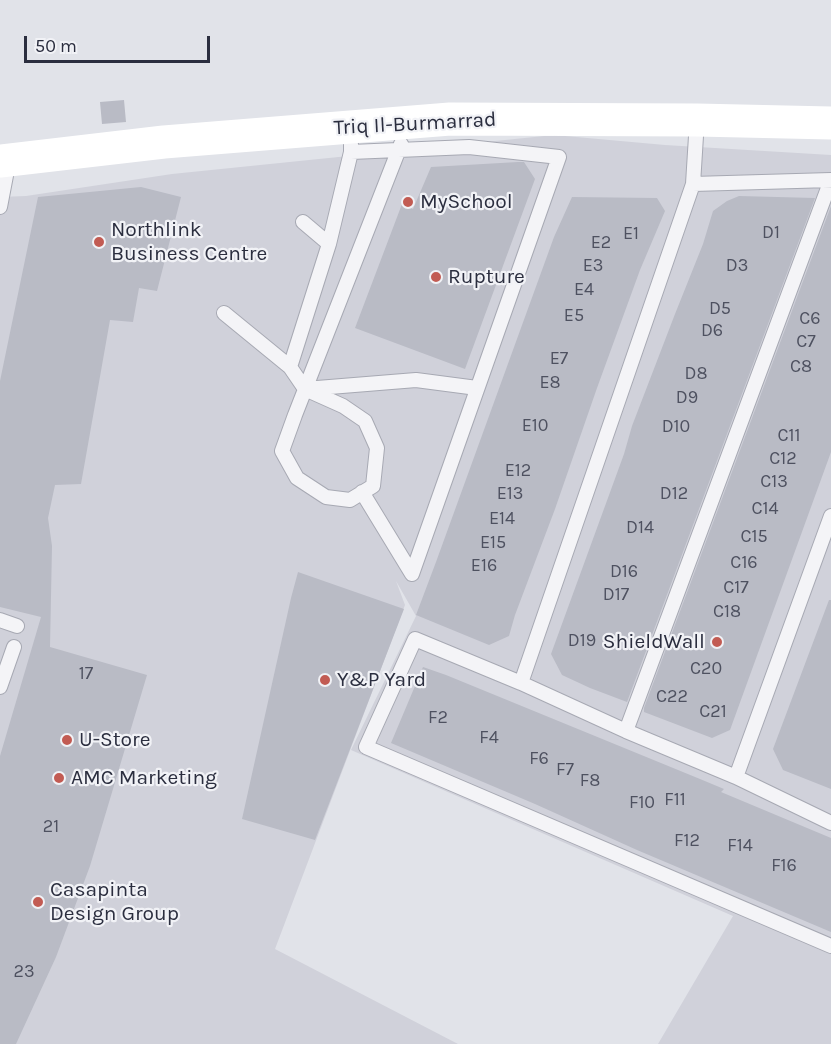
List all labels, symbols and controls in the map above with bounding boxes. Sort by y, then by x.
scale bar [27,24,213,62]
text: 50 m [35,35,77,57]
street label: Triq Il-Burmarrad [333,107,497,141]
place label: MySchool [420,189,513,215]
marker: MySchool [401,195,415,209]
place label: Northlink Business Centre [111,217,267,267]
house number: D1 [762,222,780,244]
house number: E1 [623,223,639,245]
house number: E2 [591,232,611,254]
marker: Northlink Business Centre [92,235,106,249]
house number: E3 [583,255,603,277]
house number: D3 [726,255,748,277]
place label: Rupture [448,264,525,290]
marker: Rupture [429,270,443,284]
house number: E4 [574,279,594,301]
house number: D5 [709,298,731,320]
house number: E5 [564,305,584,327]
house number: C6 [799,308,821,330]
house number: D6 [701,320,723,342]
house number: C7 [796,331,816,353]
house number: E7 [550,348,568,370]
house number: C8 [790,356,812,378]
house number: D8 [685,363,707,385]
house number: E8 [539,372,561,394]
house number: D9 [676,387,698,409]
house number: E10 [522,415,548,437]
house number: D10 [662,416,690,438]
house number: C11 [778,425,800,447]
house number: C12 [769,448,797,470]
house number: E12 [505,460,531,482]
house number: C13 [760,471,788,493]
house number: E13 [497,483,523,505]
house number: D12 [660,483,688,505]
house number: C14 [751,498,779,520]
house number: E14 [489,508,515,530]
house number: D14 [626,517,654,539]
house number: C15 [740,526,768,548]
house number: E15 [480,532,506,554]
house number: C16 [730,552,758,574]
house number: E16 [471,555,497,577]
house number: D16 [610,561,638,583]
house number: C17 [723,577,749,599]
house number: D17 [603,584,629,606]
house number: C18 [713,601,741,623]
place label: ShieldWall [603,629,705,655]
house number: D19 [568,630,596,652]
marker: ShieldWall [710,635,724,649]
house number: C20 [690,658,722,680]
house number: 17 [79,663,93,685]
place label: Y&P Yard [337,667,426,693]
marker: Y&P Yard [318,673,332,687]
house number: C22 [656,686,688,708]
house number: C21 [699,701,727,723]
house number: F2 [428,707,448,729]
place label: U-Store [79,727,150,753]
house number: F4 [479,727,499,749]
marker: U-Store [60,733,74,747]
house number: F6 [529,748,549,770]
house number: F7 [556,759,574,781]
place label: AMC Marketing [71,765,217,791]
house number: F8 [580,770,600,792]
marker: AMC Marketing [52,771,66,785]
house number: F11 [664,789,686,811]
house number: F10 [629,792,655,814]
house number: 21 [43,816,59,838]
house number: F12 [674,830,700,852]
house number: F14 [727,835,753,857]
house number: F16 [771,855,797,877]
place label: Casapinta Design Group [50,877,179,927]
marker: Casapinta Design Group [31,895,45,909]
house number: 23 [13,961,35,983]

